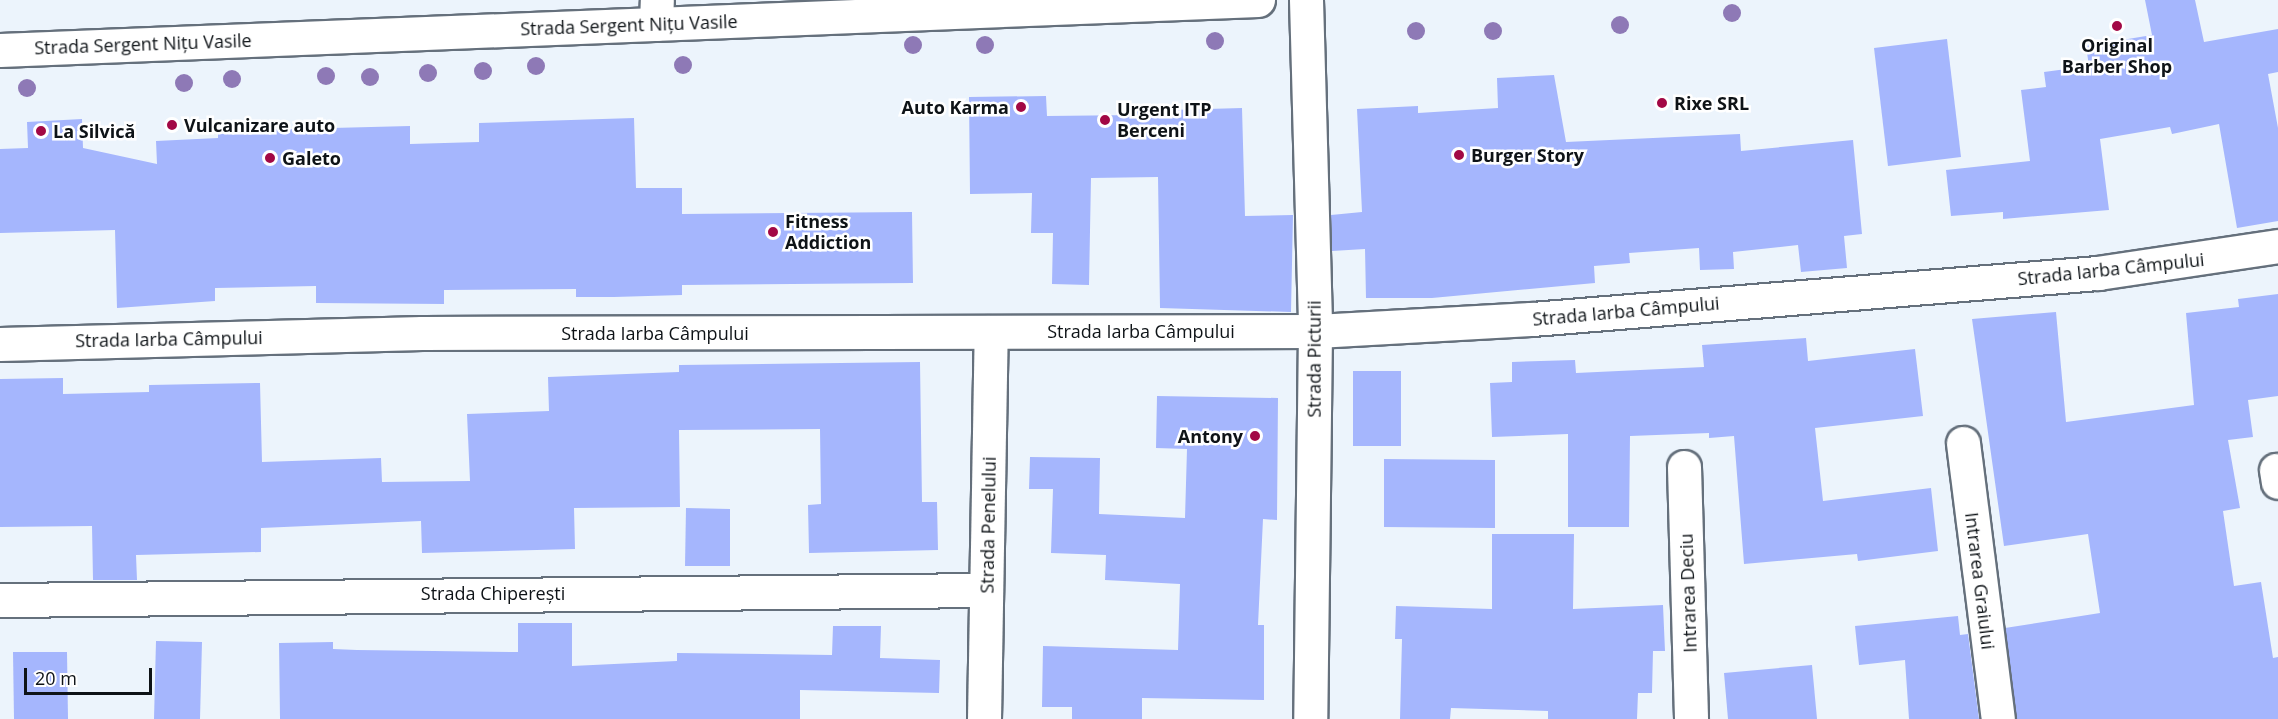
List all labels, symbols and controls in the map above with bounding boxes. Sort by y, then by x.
street label: Strada Sergent Nițu Vasile [520,10,738,40]
marker: Original Barber Shop [2110,19,2124,33]
street label: Strada Sergent Nițu Vasile [34,29,252,59]
place label: Original Barber Shop [2062,35,2172,78]
place label: Rixe SRL [1674,92,1749,114]
place label: Auto Karma [902,96,1009,118]
marker: Rixe SRL [1655,96,1669,110]
place label: Urgent ITP Berceni [1117,99,1212,142]
marker: Auto Karma [1014,100,1028,114]
marker: Urgent ITP Berceni [1098,113,1112,127]
place label: Vulcanizare auto [184,114,335,136]
marker: Vulcanizare auto [165,118,179,132]
place label: La Silvică [53,120,135,142]
marker: La Silvică [34,124,48,138]
place label: Burger Story [1471,144,1584,166]
place label: Galeto [282,147,341,169]
marker: Burger Story [1452,148,1466,162]
marker: Galeto [263,151,277,165]
place label: Fitness Addiction [785,211,871,254]
marker: Fitness Addiction [766,225,780,239]
street label: Strada Iarba Câmpului [2017,248,2205,290]
street label: Strada Iarba Câmpului [1532,292,1720,330]
street label: Strada Picturii [1303,300,1325,418]
street label: Strada Iarba Câmpului [1047,320,1235,342]
street label: Strada Iarba Câmpului [561,322,749,344]
street label: Strada Iarba Câmpului [75,327,263,351]
place label: Antony [1178,425,1243,447]
marker: Antony [1248,429,1262,443]
street label: Strada Penelului [976,456,1000,594]
street label: Intrarea Graiului [1961,511,1999,651]
street label: Intrarea Deciu [1675,533,1701,653]
street label: Strada Chiperești [421,582,565,604]
scale bar [27,656,154,694]
text: 20 m [35,666,77,690]

